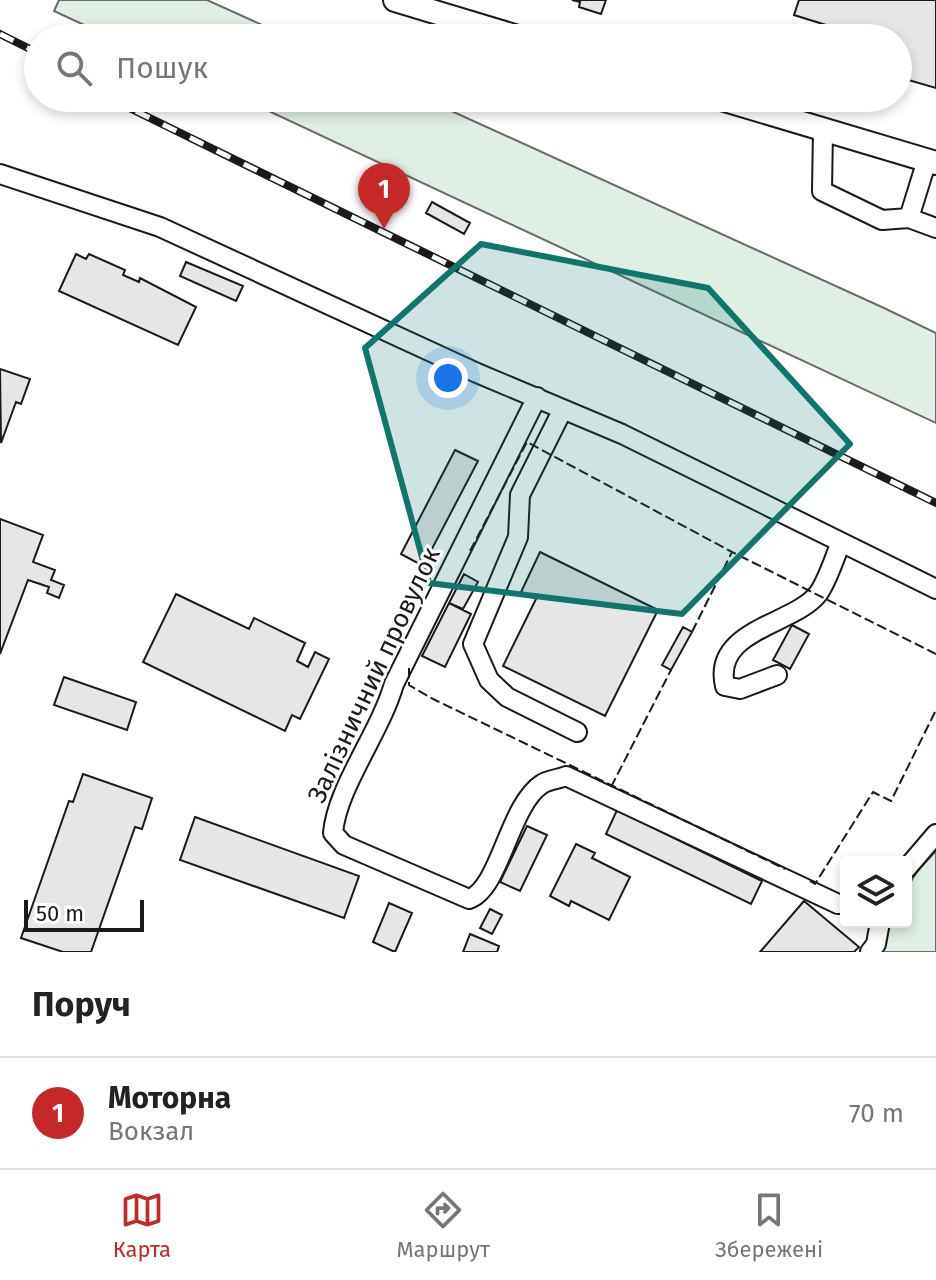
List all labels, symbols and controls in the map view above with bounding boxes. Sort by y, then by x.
search box [24,24,912,112]
icon: search [52,46,96,90]
text: Пошук [116,50,208,86]
pin: 1 [358,163,410,229]
your location [428,358,468,398]
street label: Залізничний провулок [301,542,447,808]
map controls [840,856,912,928]
button: layers [840,856,912,928]
scale bar [24,896,144,932]
text: 50 m [36,900,84,927]
text: Поруч [32,984,131,1025]
text: Моторна [108,1080,231,1116]
text: 1 [52,1098,64,1129]
text: 70 m [849,1098,904,1129]
text: Вокзал [108,1116,194,1147]
tab: Карта [113,1188,171,1263]
tab: Маршрут [396,1188,490,1263]
tab: Збережені [715,1188,823,1263]

